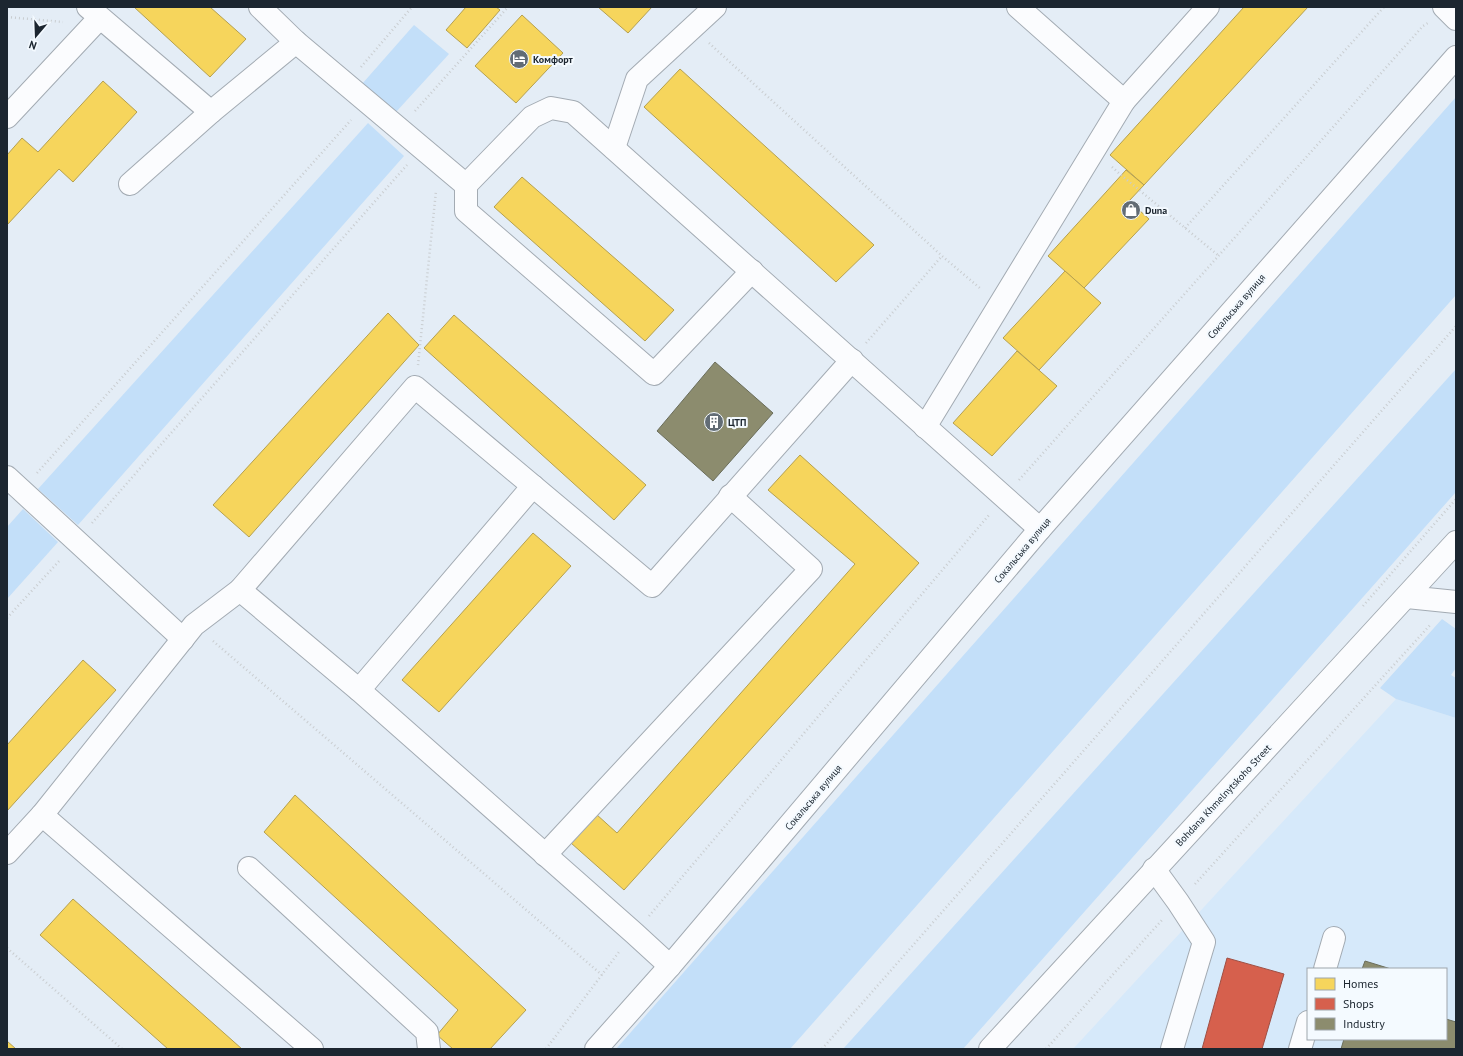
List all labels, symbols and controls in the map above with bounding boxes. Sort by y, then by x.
north arrow [16,16,56,56]
text: N [27,38,38,53]
hotel icon: Комфорт [508,48,530,70]
place label: Комфорт [533,53,574,66]
shop icon: Duna [1120,199,1142,221]
place label: Duna [1145,204,1167,217]
street label: Сокальська вулиця [1205,271,1268,341]
building icon: ЦТП [703,411,725,433]
place label: ЦТП [728,416,746,429]
street label: Сокальська вулиця [991,515,1054,586]
street label: Bohdana Khmelnytskoho Street [1173,741,1274,849]
street label: Сокальська вулиця [782,762,845,833]
legend [1307,968,1447,1040]
text: Homes [1343,976,1378,991]
text: Shops [1343,996,1374,1011]
text: Industry [1343,1016,1385,1031]

